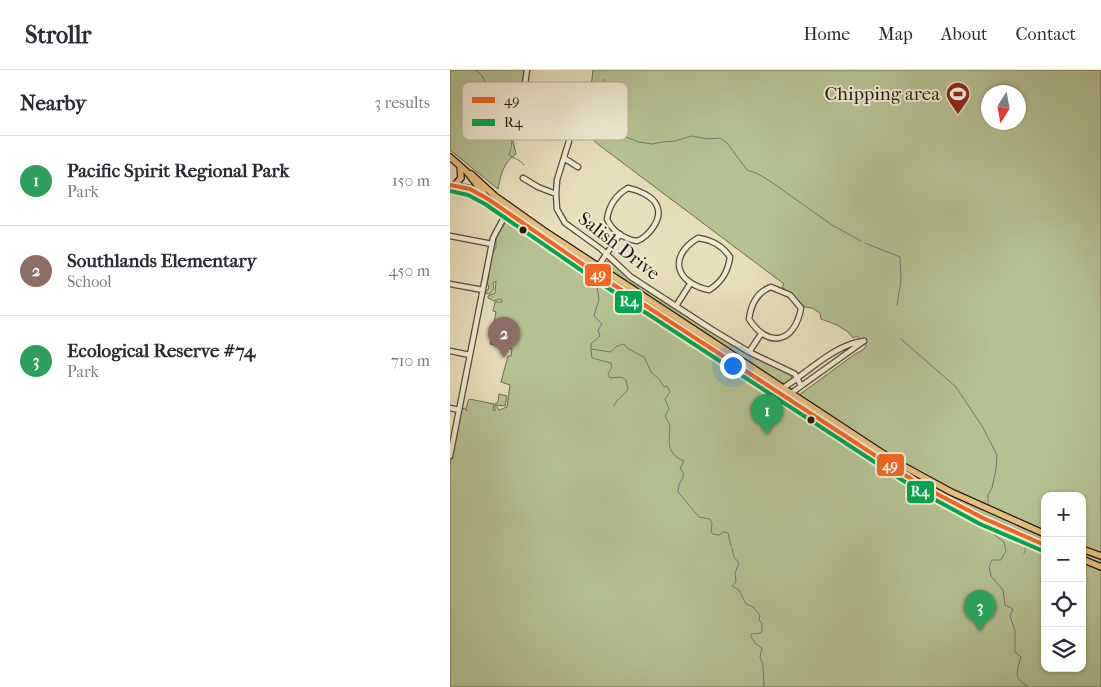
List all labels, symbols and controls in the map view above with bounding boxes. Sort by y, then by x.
text: Strollr [25,21,92,49]
text: Home [803,24,850,45]
text: Map [878,24,913,45]
text: About [941,24,987,45]
text: Contact [1015,24,1076,45]
sports icon: Chipping area [945,81,971,115]
legend [462,82,628,140]
place label: Chipping area [825,83,940,105]
north arrow [981,85,1026,130]
text: Nearby [20,91,86,115]
text: 49 [504,92,520,109]
text: 3 results [374,93,430,112]
text: R4 [504,114,523,131]
text: Pacific Spirit Regional Park [67,160,289,182]
text: 1 [33,171,39,190]
text: 150 m [392,171,430,190]
text: Park [67,182,99,201]
street label: Salish Drive [574,207,664,285]
unlabelled marker [518,225,528,235]
text: Southlands Elementary [67,250,257,272]
text: 2 [32,261,40,280]
text: 450 m [389,261,430,280]
line badge: 49 [584,263,612,287]
text: 49 [589,266,606,283]
text: School [67,272,112,291]
line badge: R4 [614,290,643,314]
text: R4 [620,293,639,310]
pin: 2 [488,317,520,358]
text: Ecological Reserve #74 [67,340,255,362]
text: 3 [33,351,39,370]
text: 710 m [391,351,430,370]
your location [720,353,746,379]
text: Park [67,362,99,381]
pin: 1 [751,394,783,435]
unlabelled marker [806,415,816,425]
line badge: 49 [876,453,905,477]
text: 49 [881,457,898,474]
line badge: R4 [906,480,935,504]
text: R4 [911,483,930,500]
map controls [1041,492,1086,672]
button: + [1041,492,1086,537]
button: − [1041,537,1086,582]
button: locate [1041,582,1086,627]
pin: 3 [964,590,996,631]
button: layers [1041,627,1086,672]

